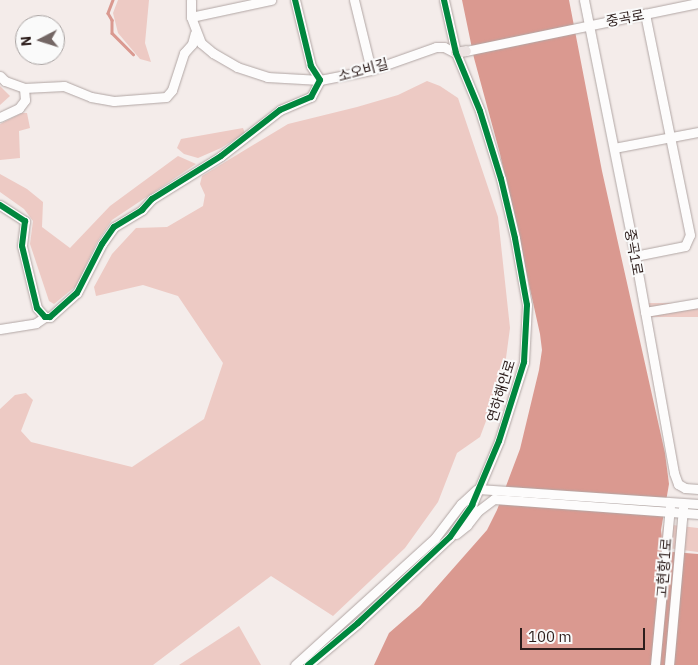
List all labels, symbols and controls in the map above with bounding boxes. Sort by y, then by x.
street label: 중곡로 [604,6,646,30]
north arrow [15,15,65,65]
text: N [17,35,35,47]
street label: 소오비길 [336,55,390,85]
street label: 중곡1로 [622,227,646,277]
street label: 연하해안로 [484,358,518,424]
street label: 고현항1로 [653,537,675,599]
scale bar [523,618,648,650]
text: 100 m [528,627,572,646]

